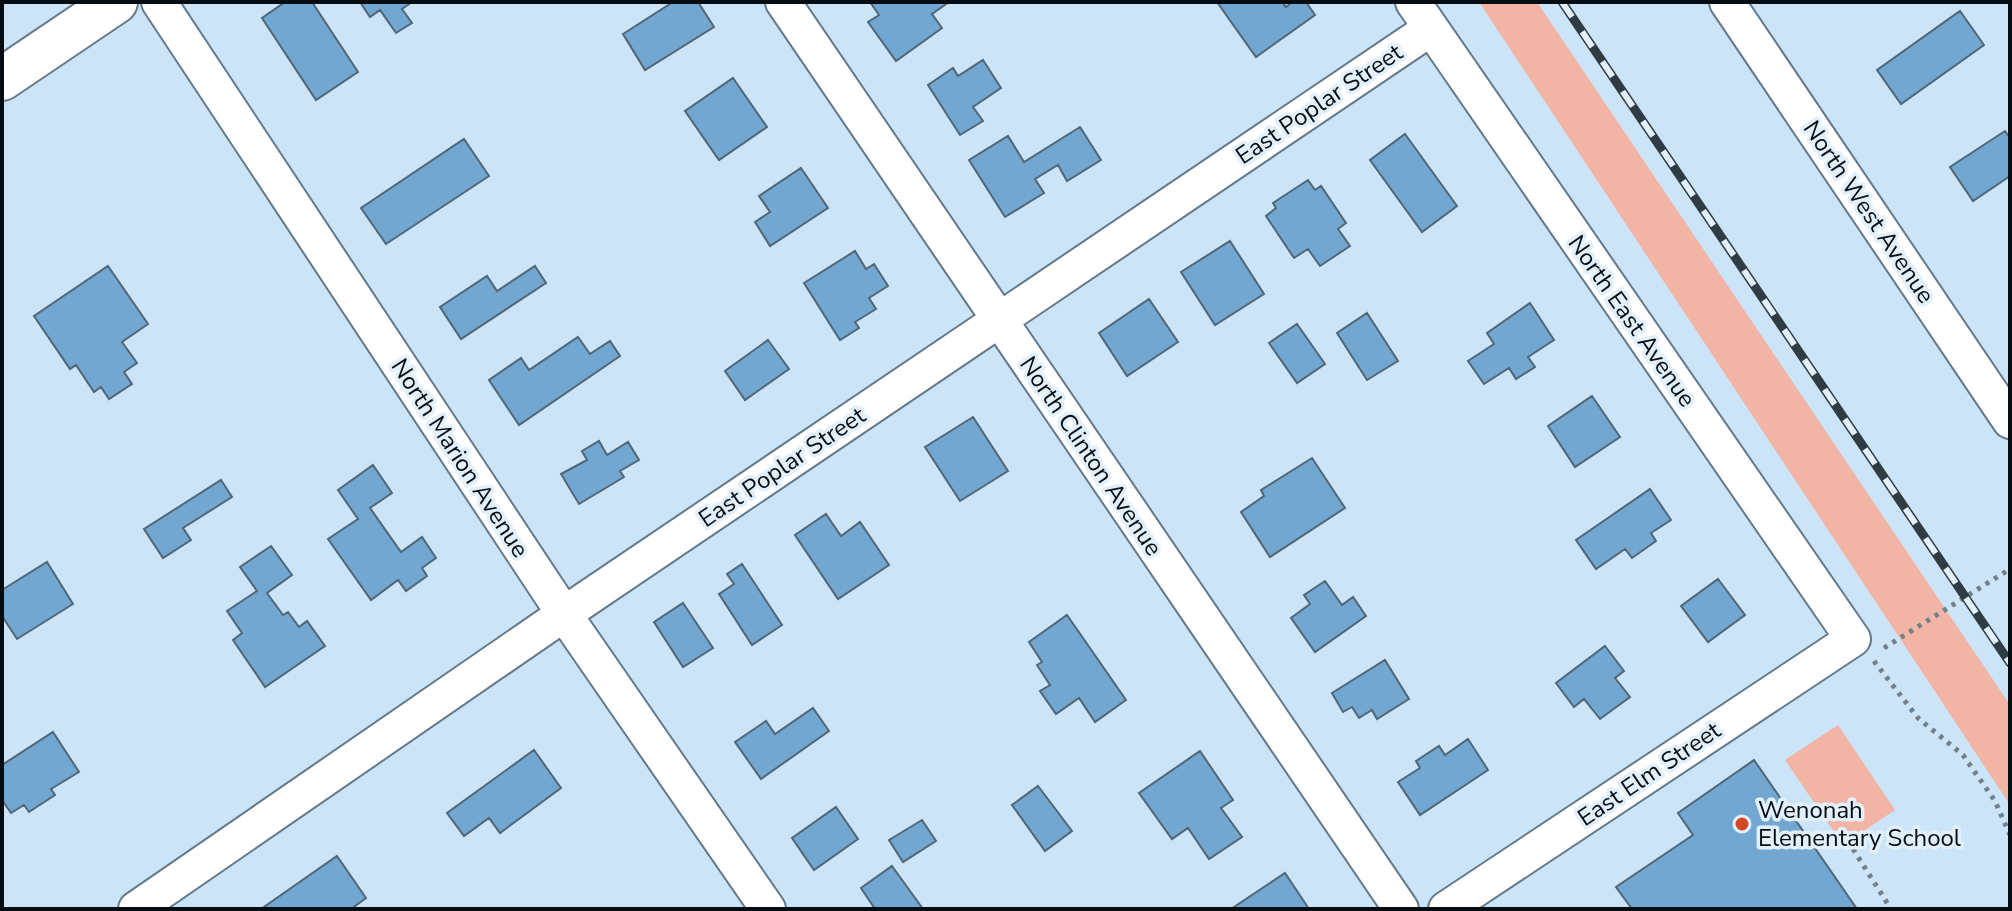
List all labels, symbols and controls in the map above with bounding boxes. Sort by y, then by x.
street label: East Poplar Street [1229,36,1409,172]
street label: North West Avenue [1796,114,1942,310]
street label: North East Avenue [1561,229,1703,413]
street label: North Clinton Avenue [1012,350,1170,562]
street label: North Marion Avenue [384,353,536,563]
street label: East Poplar Street [692,399,872,535]
street label: East Elm Street [1571,714,1727,834]
place label: Wenonah Elementary School [1758,794,1961,854]
marker: Wenonah Elementary School [1733,815,1751,833]

